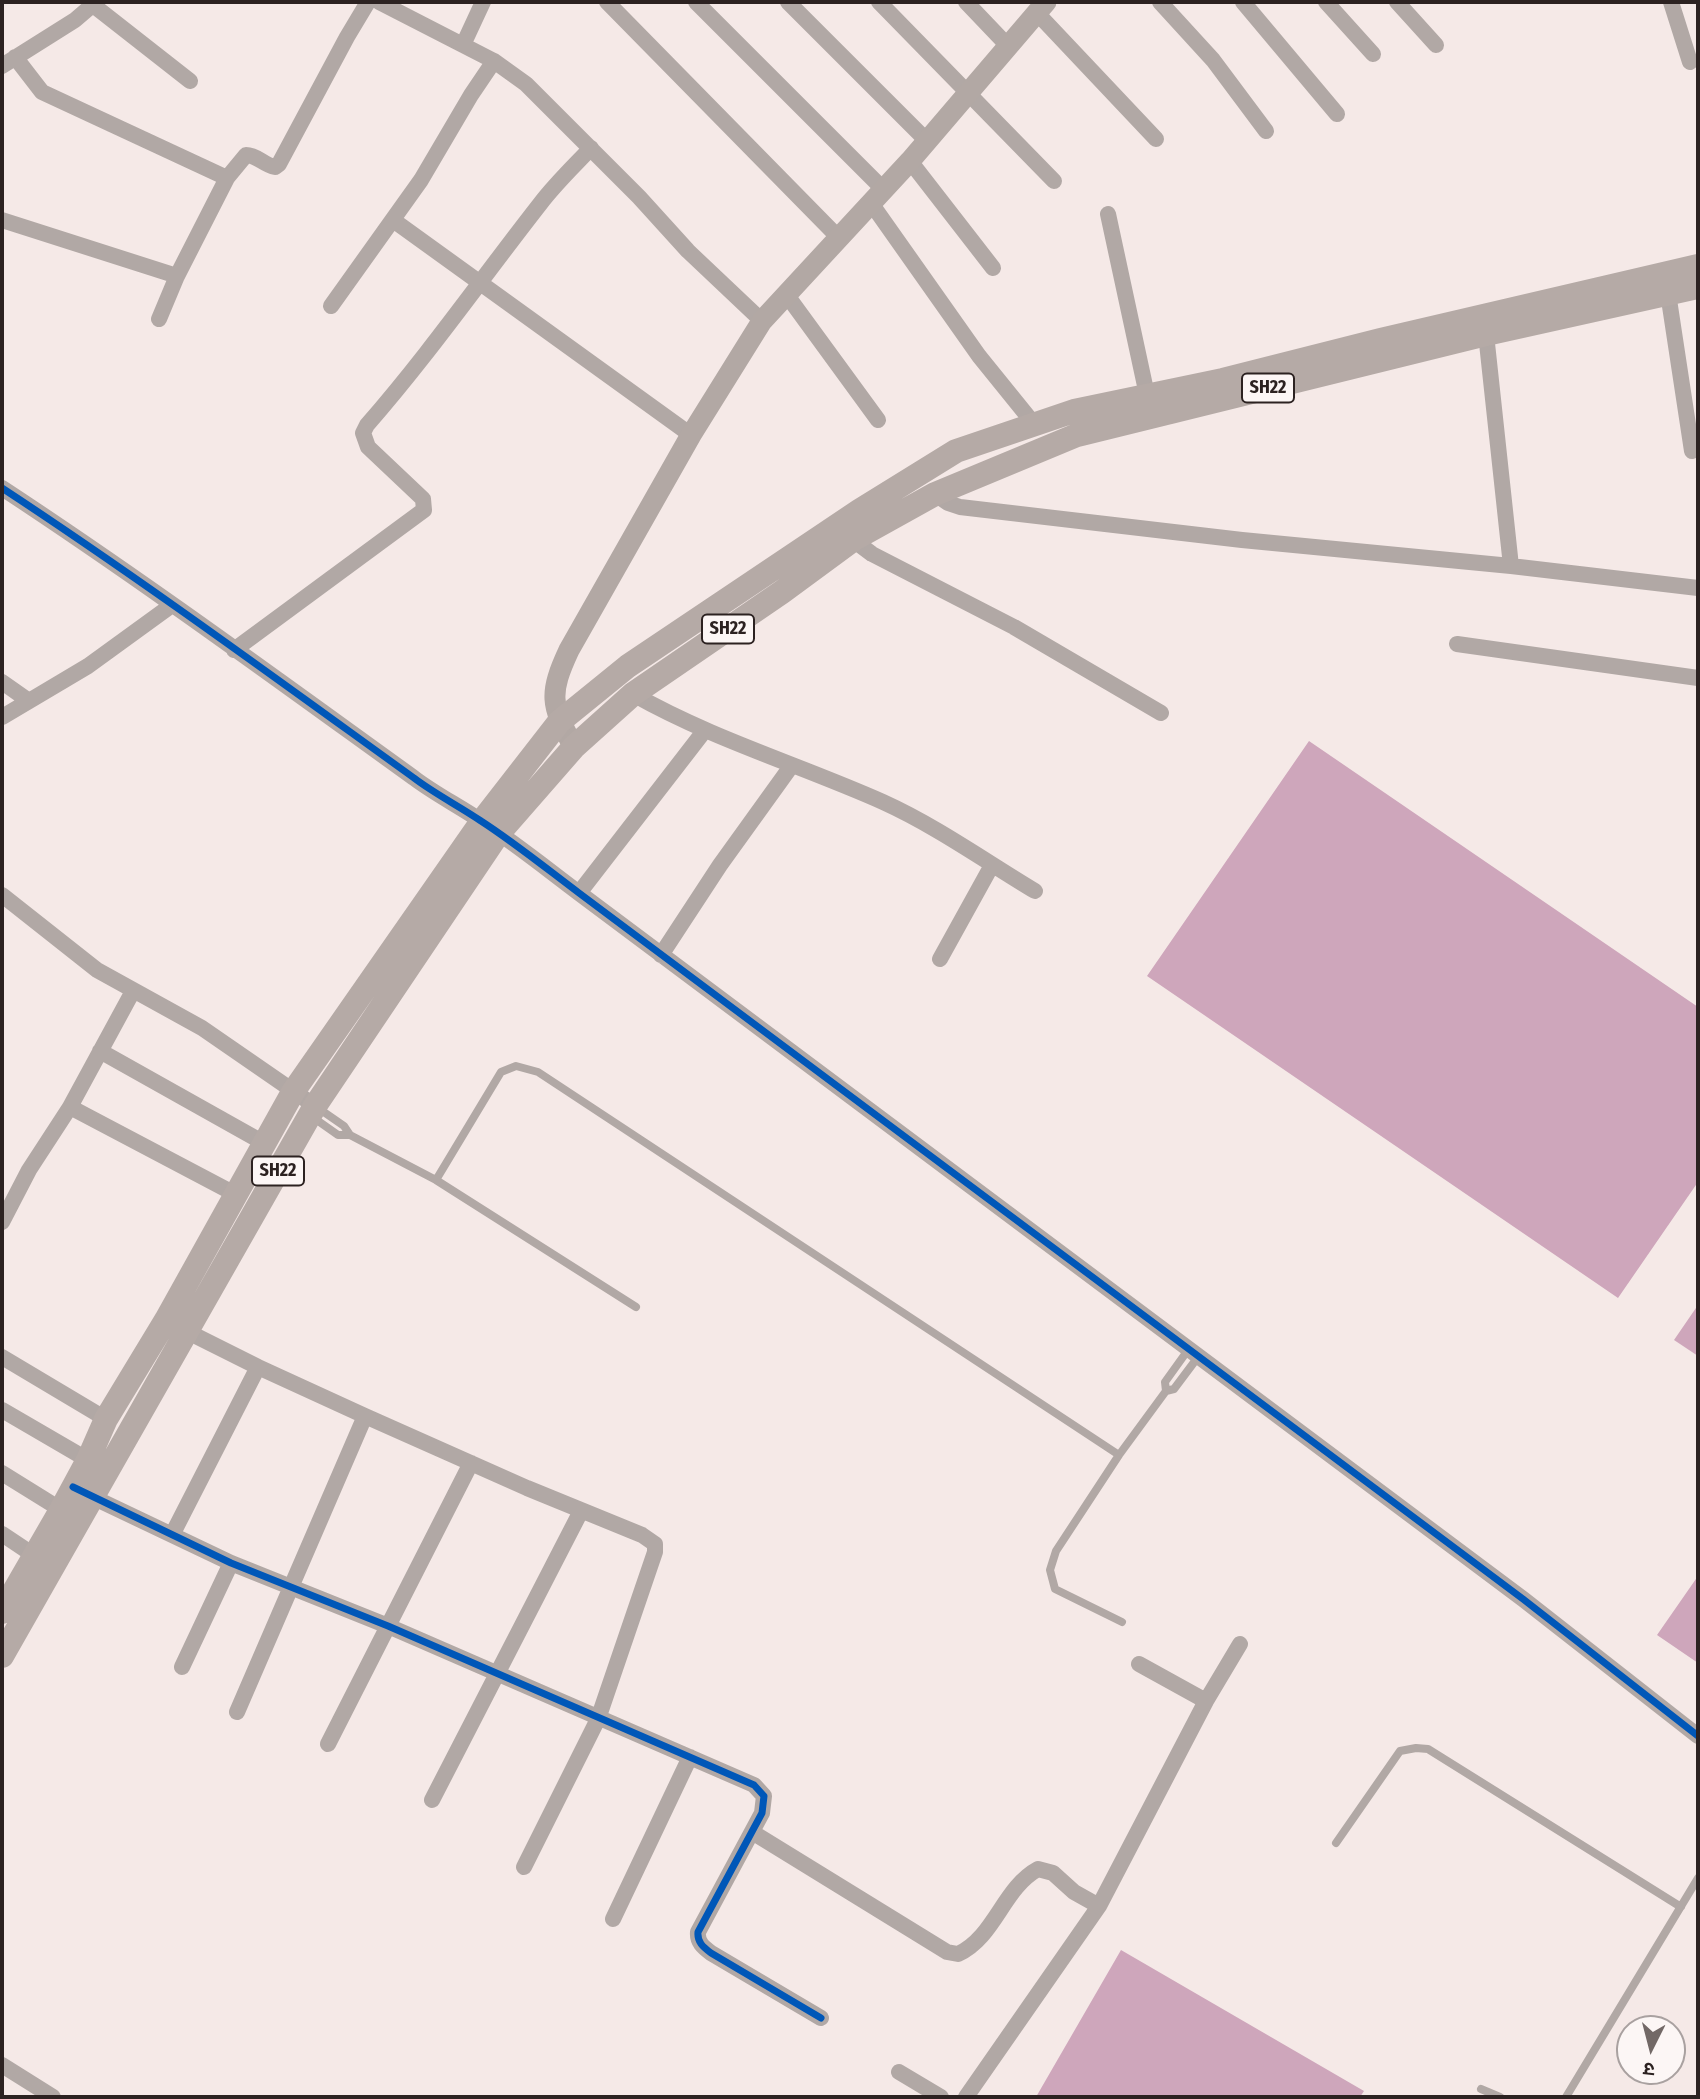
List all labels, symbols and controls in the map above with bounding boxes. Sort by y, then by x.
road number: SH22 [1242,374,1294,402]
road number: SH22 [702,614,754,644]
road number: SH22 [252,1156,304,1186]
north arrow [1616,2015,1686,2085]
text: उ [1642,2057,1656,2081]

